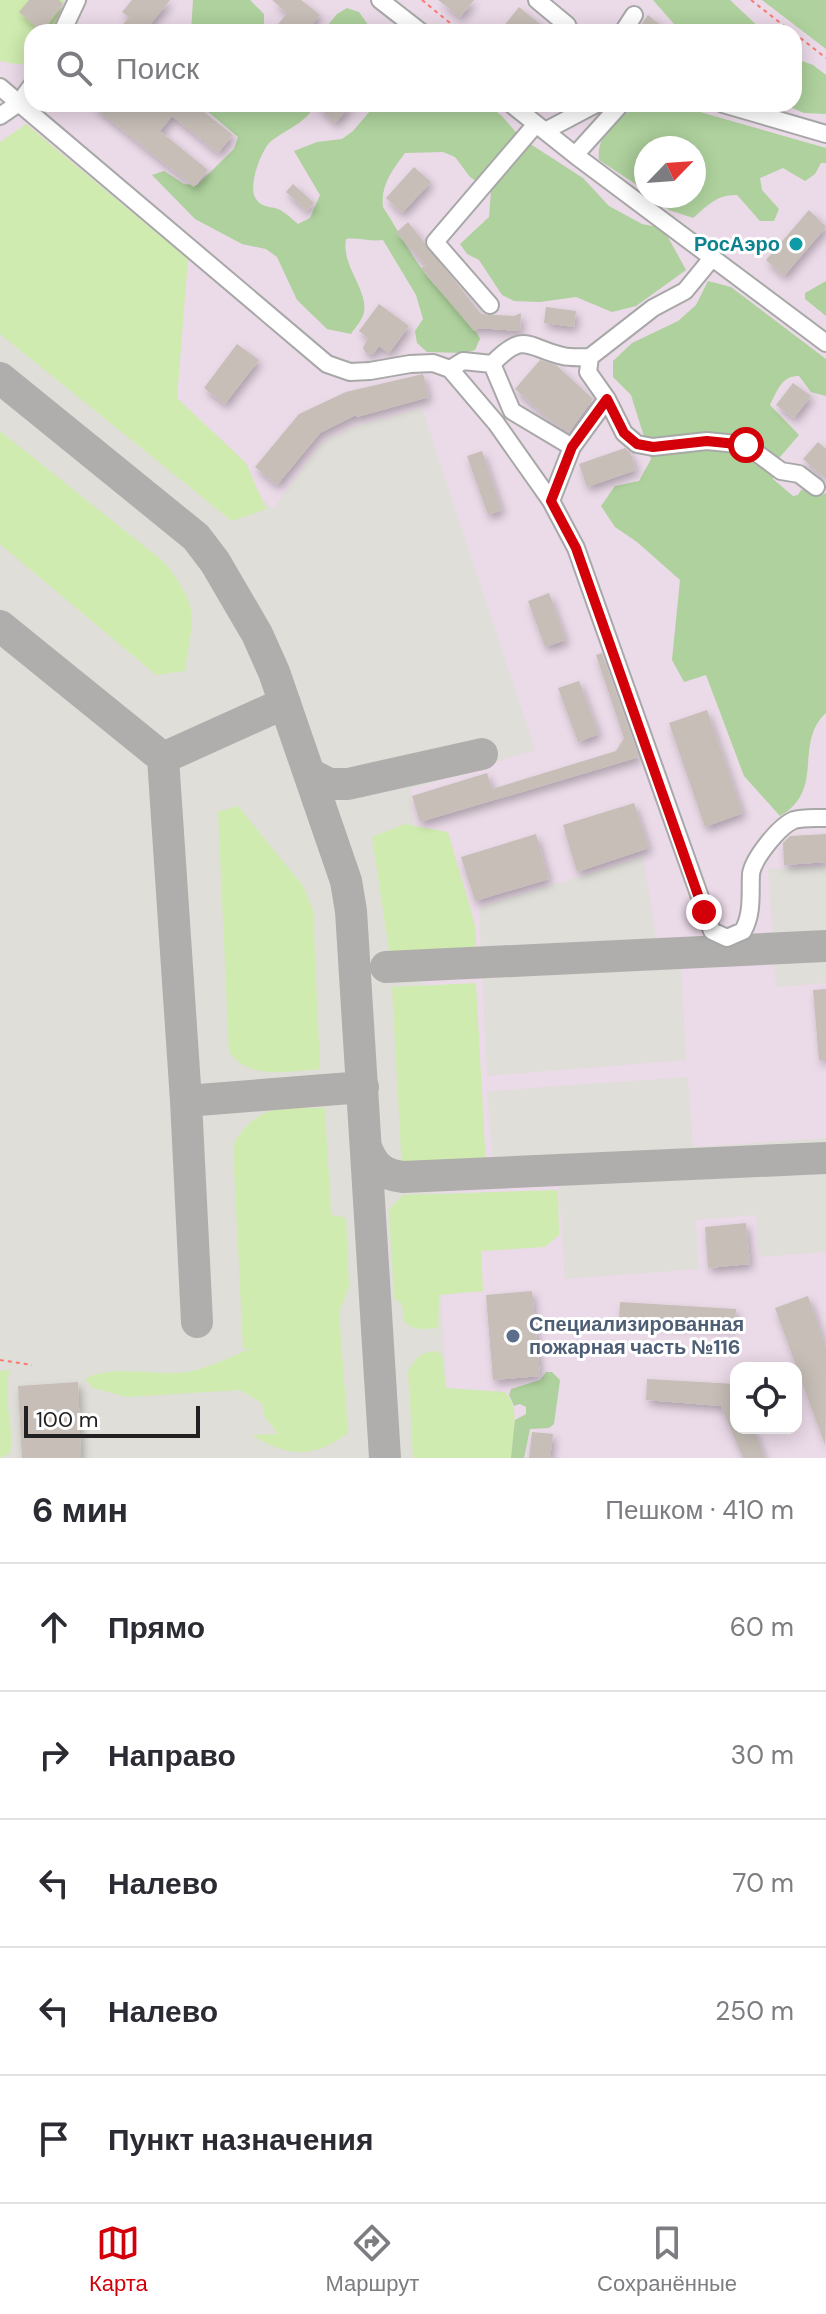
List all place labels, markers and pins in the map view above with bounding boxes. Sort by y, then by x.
place label: РосАэро [694,231,780,257]
marker: РосАэро [787,235,805,253]
place label: Специализированная пожарная часть №116 [529,1311,744,1360]
marker: Специализированная пожарная часть №116 [504,1327,522,1345]

